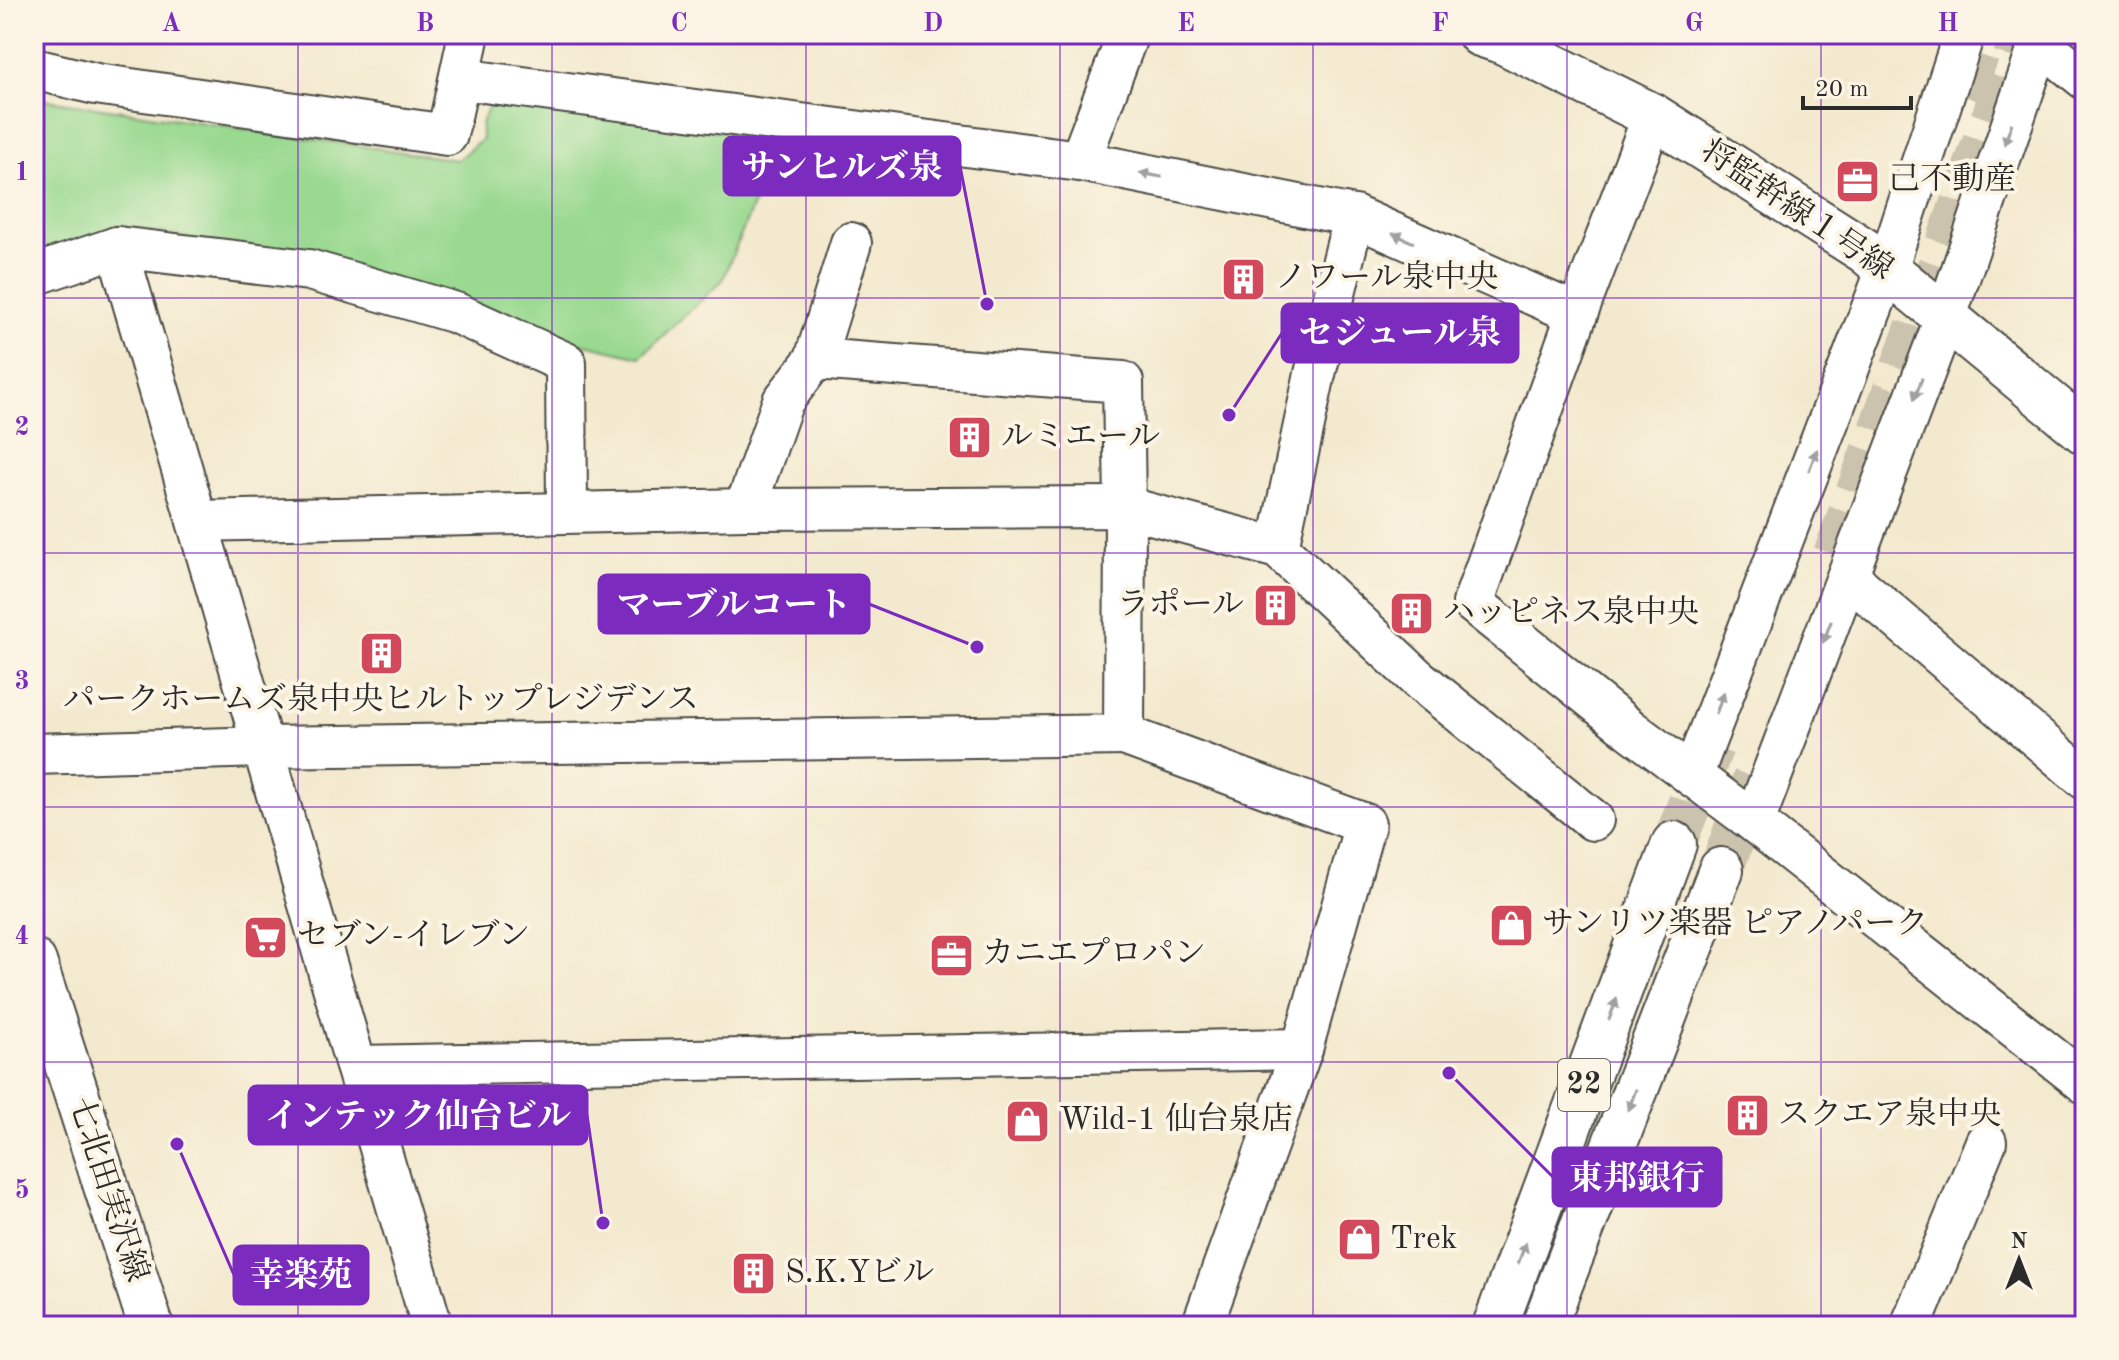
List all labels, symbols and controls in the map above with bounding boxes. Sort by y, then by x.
text: A [161,11,181,37]
text: B [416,11,434,37]
text: C [670,11,688,37]
text: D [923,11,943,37]
text: E [1177,11,1195,37]
text: F [1431,11,1449,37]
text: G [1685,11,1703,37]
text: H [1937,11,1959,37]
scale bar [1803,60,1911,110]
text: 20 m [1815,78,1869,102]
one-way arrow [2002,122,2014,146]
street label: 将監幹線１号線 [1694,133,1899,287]
callout: サンヒルズ泉 [724,137,960,195]
text: サンヒルズ泉 [741,148,943,186]
office icon: 己不動産 [1833,157,1881,205]
text: 1 [14,160,30,186]
place label: 己不動産 [1888,162,2016,197]
one-way arrow [1139,169,1164,181]
one-way arrow [1391,231,1415,244]
building icon: ノワール泉中央 [1220,255,1268,303]
place label: ノワール泉中央 [1275,260,1498,295]
callout: セジュール泉 [1282,304,1518,362]
text: セジュール泉 [1299,314,1501,352]
one-way arrow [1912,377,1924,401]
building icon: ルミエール [946,414,994,462]
text: 2 [14,415,30,441]
place label: ルミエール [1001,422,1160,454]
one-way arrow [1807,448,1820,472]
callout: マーブルコート [599,575,869,633]
building icon: ラポール [1251,582,1299,630]
text: マーブルコート [617,587,851,624]
place label: ラポール [1117,588,1244,622]
building icon: ハッピネス泉中央 [1388,590,1436,638]
place label: ハッピネス泉中央 [1443,595,1699,630]
one-way arrow [1820,620,1833,644]
building icon: パークホームズ泉中央ヒルトップレジデンス [357,630,405,678]
text: 3 [14,669,30,695]
place label: パークホームズ泉中央ヒルトップレジデンス [63,682,699,717]
one-way arrow [1714,691,1727,715]
shop icon: サンリツ楽器 ピアノパーク [1487,901,1535,949]
place label: サンリツ楽器 ピアノパーク [1542,906,1928,941]
supermarket icon: セブン-イレブン [242,913,290,961]
place label: セブン-イレブン [297,919,530,953]
text: 4 [14,924,30,950]
office icon: カニエプロパン [927,931,975,979]
place label: カニエプロパン [982,937,1206,971]
one-way arrow [1607,997,1620,1021]
road number: 22 [1558,1059,1610,1111]
callout: インテック仙台ビル [249,1086,587,1144]
one-way arrow [1625,1088,1638,1112]
building icon: スクエア泉中央 [1723,1092,1771,1140]
street label: 七北田実沢線 [62,1093,155,1286]
shop icon: Wild-1 仙台泉店 [1004,1097,1052,1145]
place label: スクエア泉中央 [1778,1097,2001,1132]
text: インテック仙台ビル [265,1098,571,1135]
place label: Wild-1 仙台泉店 [1059,1101,1293,1137]
callout: 東邦銀行 [1553,1148,1721,1206]
text: 東邦銀行 [1569,1160,1705,1197]
text: 5 [14,1178,30,1204]
shop icon: Trek [1335,1216,1383,1264]
north arrow [1979,1220,2059,1300]
place label: Trek [1390,1224,1457,1256]
text: N [2011,1231,2028,1253]
one-way arrow [1516,1241,1529,1265]
callout: 幸楽苑 [234,1246,368,1304]
building icon: S.K.Yビル [730,1250,778,1298]
text: 幸楽苑 [250,1256,352,1294]
place label: S.K.Yビル [785,1257,934,1290]

